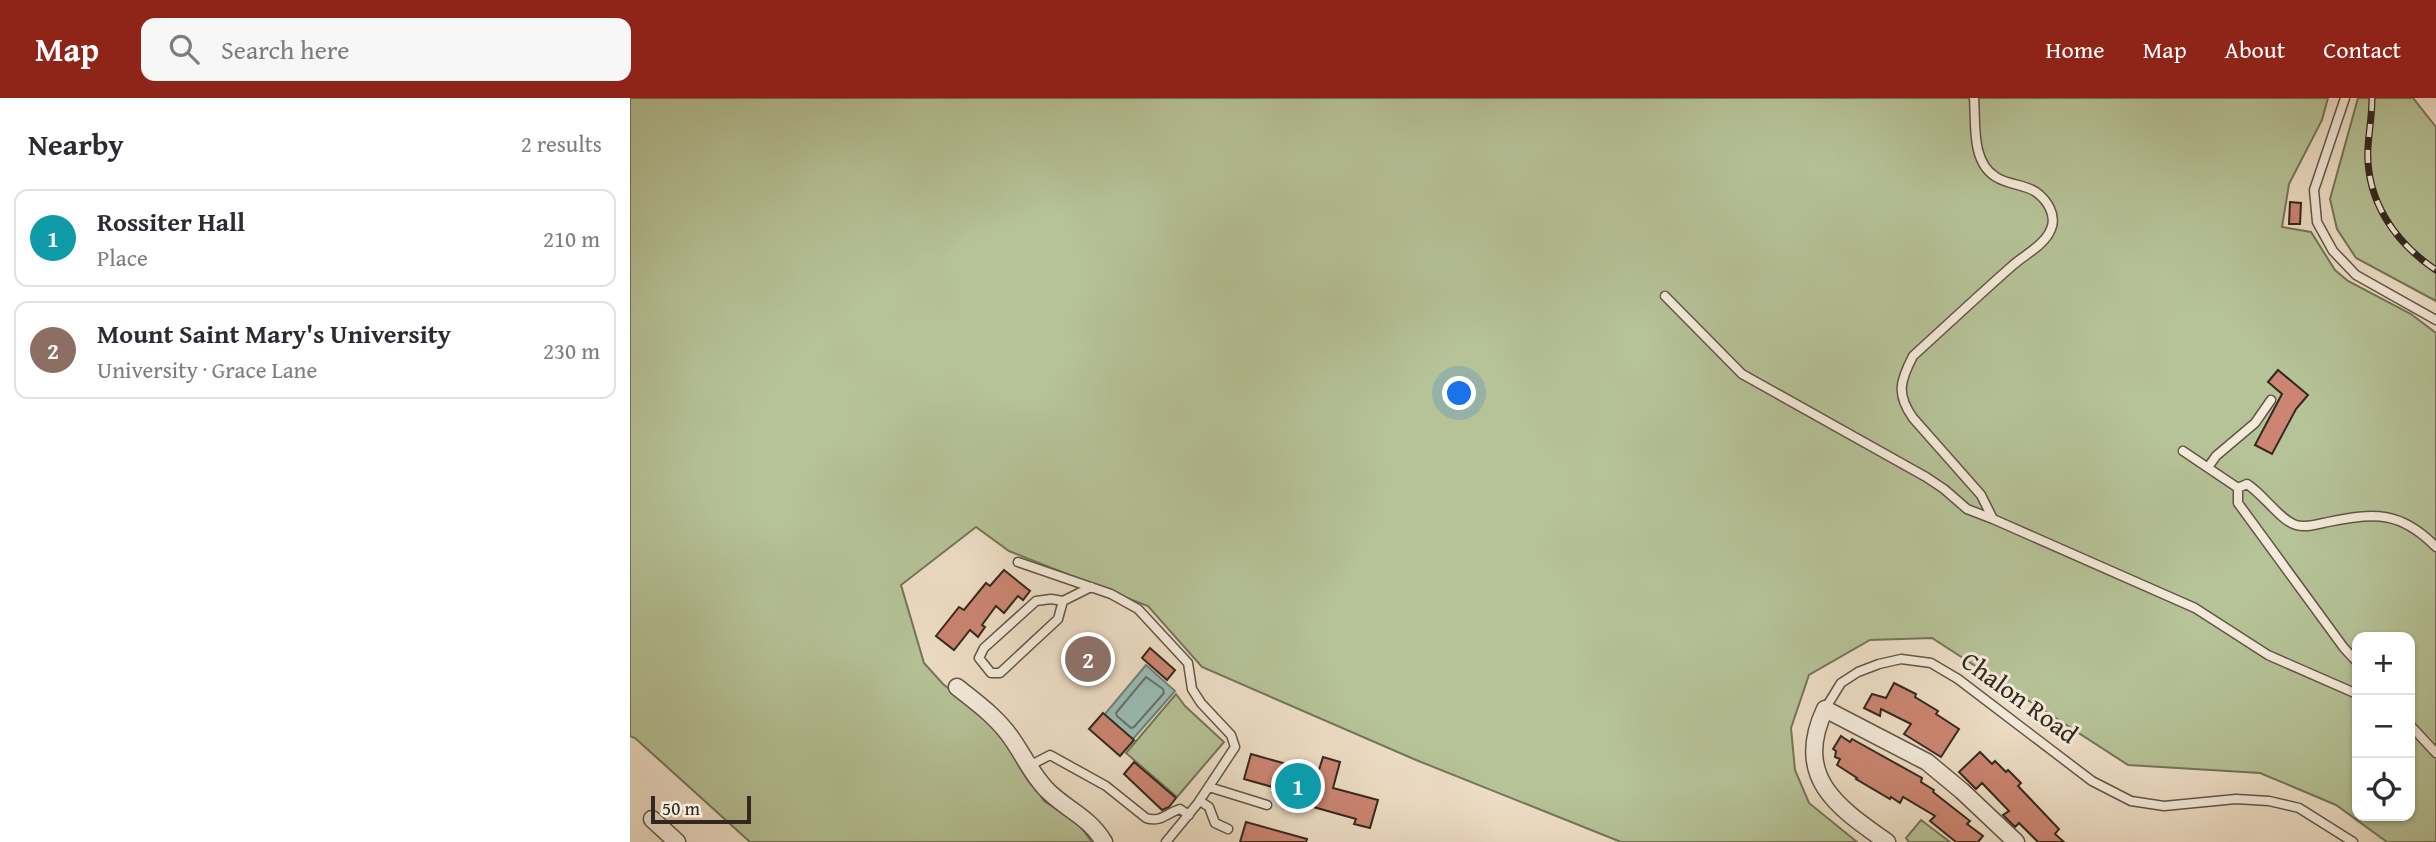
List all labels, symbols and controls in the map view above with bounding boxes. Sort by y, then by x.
search box [141,18,631,81]
text: Map [35,25,99,73]
icon: search [165,30,203,68]
text: Search here [221,30,349,69]
text: Home [2046,32,2105,67]
text: Map [2143,32,2187,67]
text: About [2225,32,2285,67]
text: Contact [2323,32,2401,67]
text: Nearby [28,122,124,166]
text: 2 results [521,127,602,160]
text: Rossiter Hall [97,202,245,241]
text: 1 [47,222,59,255]
text: 210 m [543,222,600,255]
text: Place [97,241,148,274]
text: Mount Saint Mary's University [97,314,451,353]
text: 2 [47,334,59,367]
text: 230 m [543,334,600,367]
text: University · Grace Lane [97,353,317,386]
your location [1442,376,1476,410]
map controls [2352,632,2415,821]
button: + [2352,632,2415,695]
pin: 2 [1065,633,1111,685]
street label: Chalon Road [1953,641,2087,753]
button: − [2352,695,2415,758]
button: locate [2352,758,2415,821]
pin: 1 [1275,760,1321,812]
scale bar [651,793,751,825]
text: 50 m [662,794,700,822]

